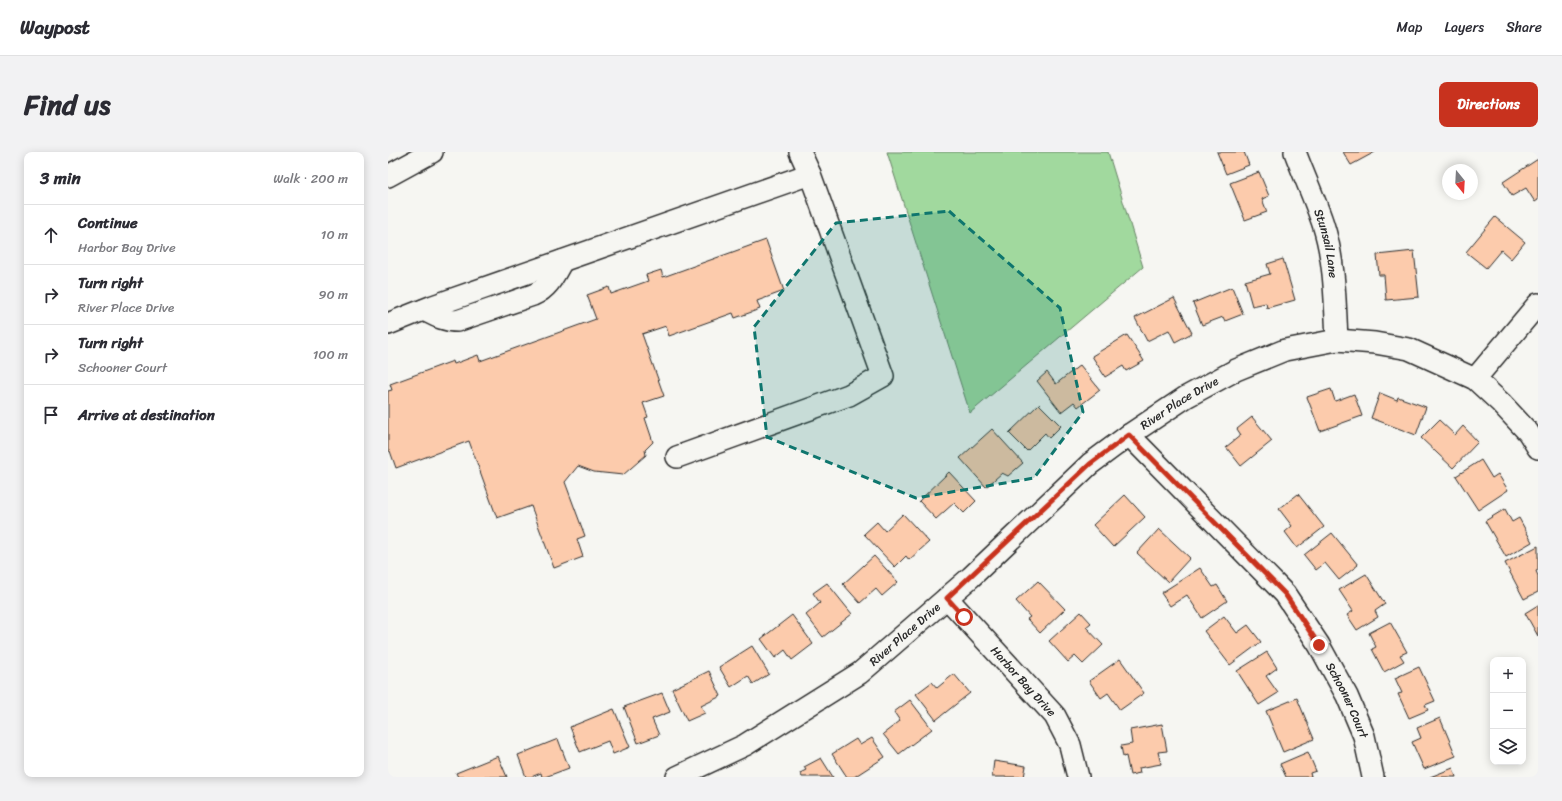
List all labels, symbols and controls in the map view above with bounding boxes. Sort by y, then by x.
text: Waypost [20,11,90,44]
text: Map [1397,15,1422,40]
text: Layers [1444,15,1484,40]
text: Share [1506,15,1542,40]
text: Find us [24,80,111,129]
button: Directions [1439,82,1538,127]
text: 3 min [40,163,81,193]
north arrow [1442,164,1478,200]
text: Walk · 200 m [273,167,348,190]
street label: Stunsail Lane [1307,206,1344,279]
text: Continue [78,210,138,236]
text: 10 m [321,223,348,246]
icon: ahead [40,224,62,246]
text: Harbor Bay Drive [78,236,176,259]
text: Turn right [78,270,143,296]
text: 90 m [318,283,348,306]
icon: right [40,284,62,306]
text: River Place Drive [78,296,174,319]
text: Turn right [78,330,143,356]
text: 100 m [313,343,348,366]
icon: right [40,344,62,366]
text: Schooner Court [78,356,167,379]
street label: River Place Drive [1136,370,1223,436]
text: Arrive at destination [78,402,215,428]
icon: arrive [40,404,62,426]
street label: River Place Drive [864,597,946,672]
route start [955,608,973,626]
route end [1310,636,1328,654]
street label: Harbor Bay Drive [985,641,1062,722]
map controls [1490,657,1526,765]
button: + [1490,657,1526,693]
street label: Schooner Court [1319,658,1375,743]
button: − [1490,693,1526,729]
button: layers [1490,729,1526,765]

